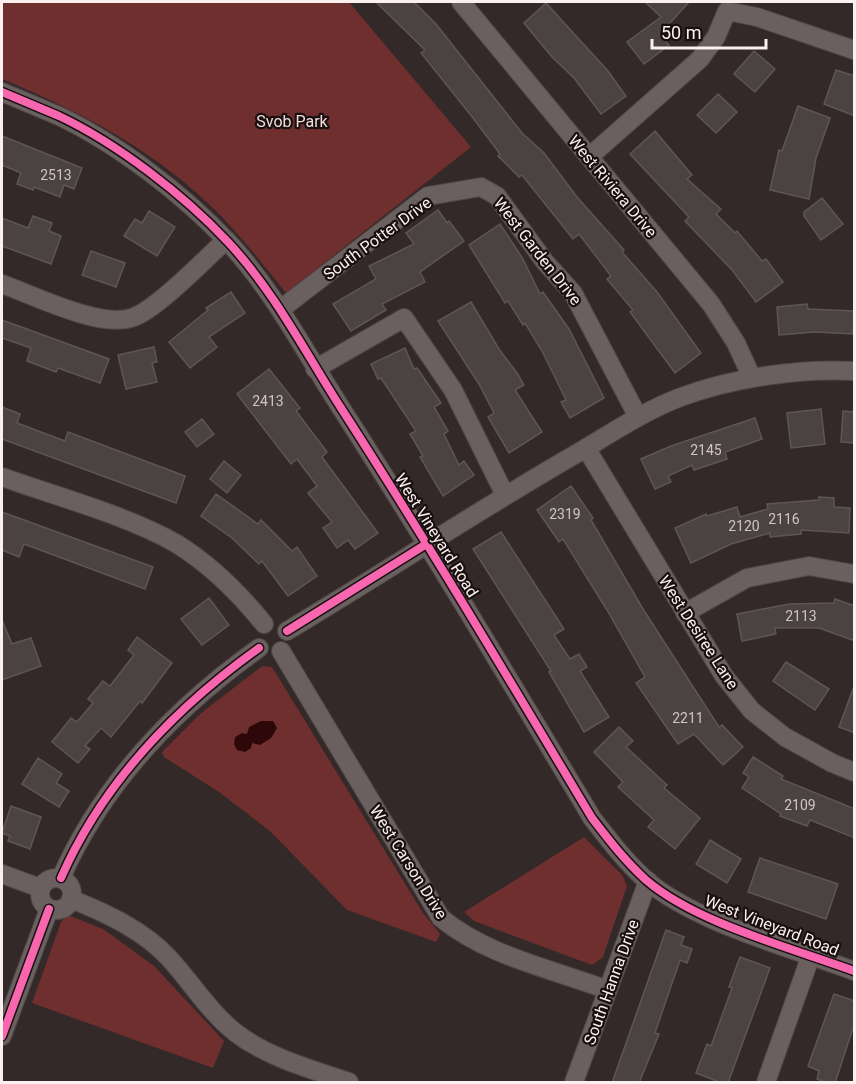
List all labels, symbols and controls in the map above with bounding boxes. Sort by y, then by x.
scale bar [652,12,766,50]
text: 50 m [661,22,701,43]
park label: Svob Park [256,112,329,131]
street label: West Riviera Drive [564,131,661,241]
house number: 2513 [40,167,72,183]
street label: South Potter Drive [320,193,435,284]
street label: West Garden Drive [490,194,585,309]
house number: 2413 [252,393,284,409]
house number: 2145 [690,442,722,458]
street label: West Vineyard Road [391,470,482,601]
house number: 2319 [549,506,581,522]
house number: 2116 [768,511,800,527]
house number: 2120 [728,518,760,534]
street label: West Desiree Lane [655,572,742,693]
house number: 2113 [785,608,817,624]
house number: 2211 [672,710,704,726]
house number: 2109 [784,797,816,813]
street label: West Carson Drive [366,802,451,923]
street label: West Vineyard Road [702,891,842,960]
street label: South Hanna Drive [580,917,643,1047]

